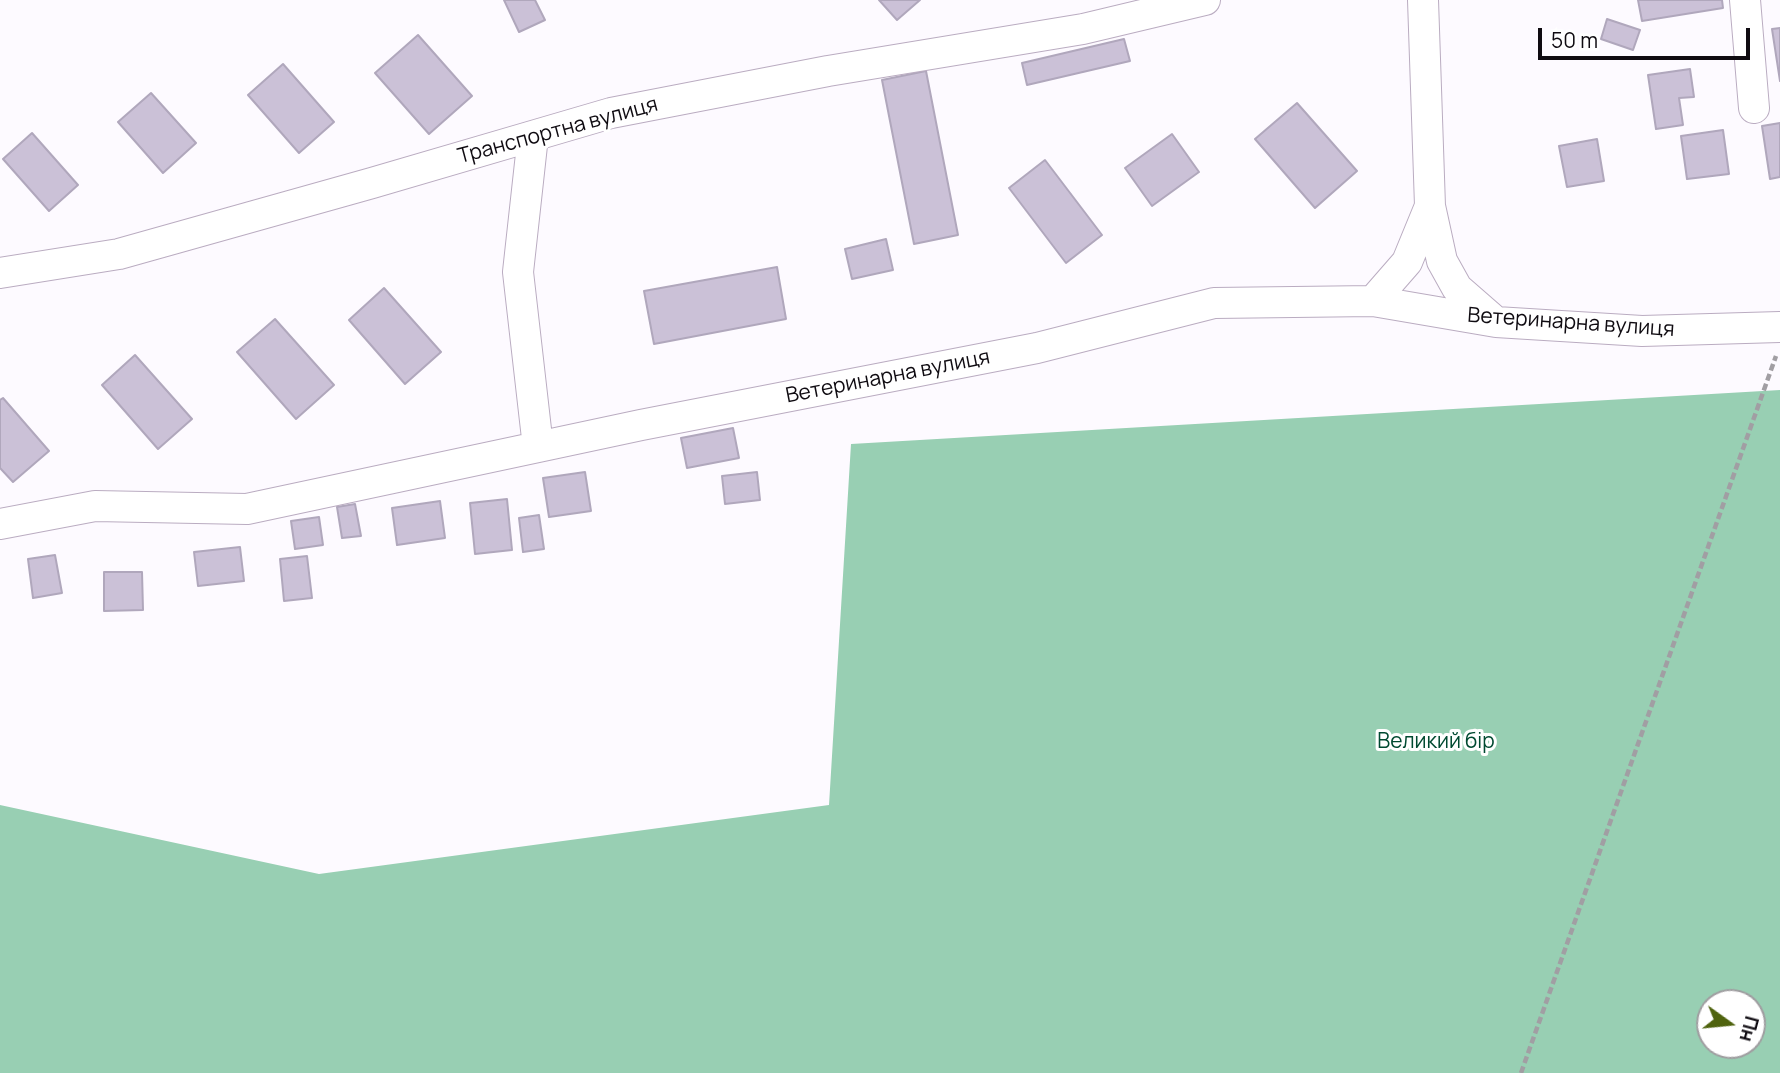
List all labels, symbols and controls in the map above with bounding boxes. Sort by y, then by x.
scale bar [1542,14,1754,58]
text: 50 m [1551,26,1598,54]
street label: Транспортна вулиця [455,92,661,170]
street label: Ветеринарна вулиця [1467,303,1675,343]
street label: Ветеринарна вулиця [784,345,992,409]
park label: Великий бір [1377,729,1495,755]
north arrow [1696,989,1766,1059]
text: Пн [1733,1013,1765,1045]

